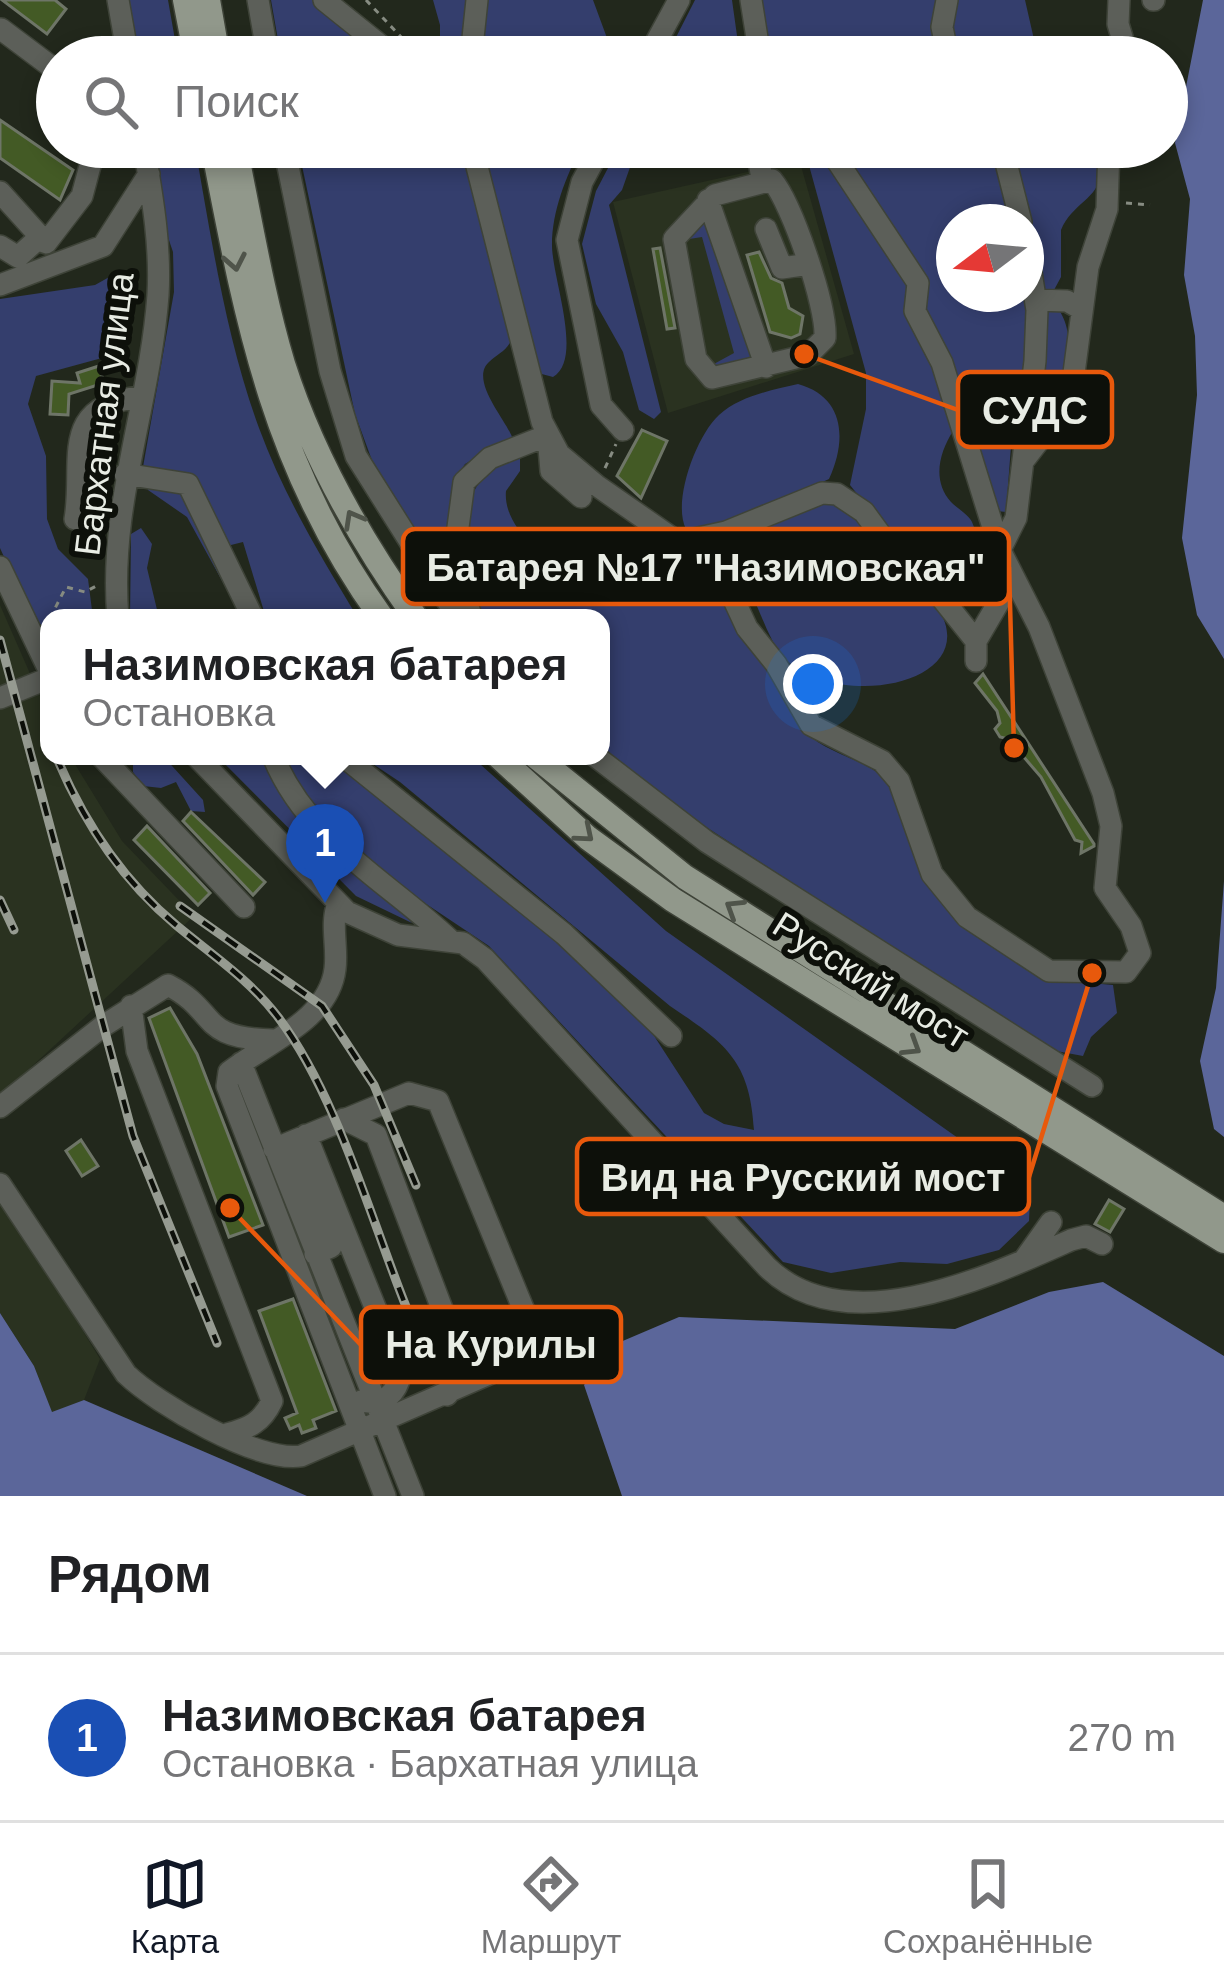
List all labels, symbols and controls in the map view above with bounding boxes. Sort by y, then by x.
search box [36,36,1188,168]
icon: search [78,69,144,135]
text: Поиск [174,76,299,127]
north arrow [936,204,1044,312]
one-way arrow [221,251,247,271]
street label: Бархатная улица [66,269,142,558]
callout: СУДС [958,372,1112,447]
text: СУДС [982,389,1088,432]
one-way arrow [344,511,367,532]
callout: Батарея №17 "Назимовская" [403,529,1009,604]
text: Батарея №17 "Назимовская" [427,546,985,589]
popup [40,609,610,765]
text: Назимовская батарея [83,639,567,690]
your location [783,654,843,714]
text: Остановка [83,691,275,734]
pin: 1 [286,804,364,903]
one-way arrow [571,820,593,842]
one-way arrow [725,900,747,922]
street label: Русский мост [766,904,976,1056]
one-way arrow [898,1033,920,1055]
callout: Вид на Русский мост [577,1139,1029,1214]
text: Вид на Русский мост [601,1156,1005,1199]
callout: На Курилы [361,1307,621,1382]
text: На Курилы [385,1323,597,1366]
text: Рядом [48,1546,212,1603]
text: Назимовская батарея [162,1690,647,1741]
text: 1 [76,1716,98,1759]
text: 270 m [1068,1716,1176,1759]
text: Остановка · Бархатная улица [162,1742,698,1785]
tab: Карта [131,1851,219,1961]
tab: Маршрут [481,1851,621,1961]
tab: Сохранённые [883,1851,1093,1961]

